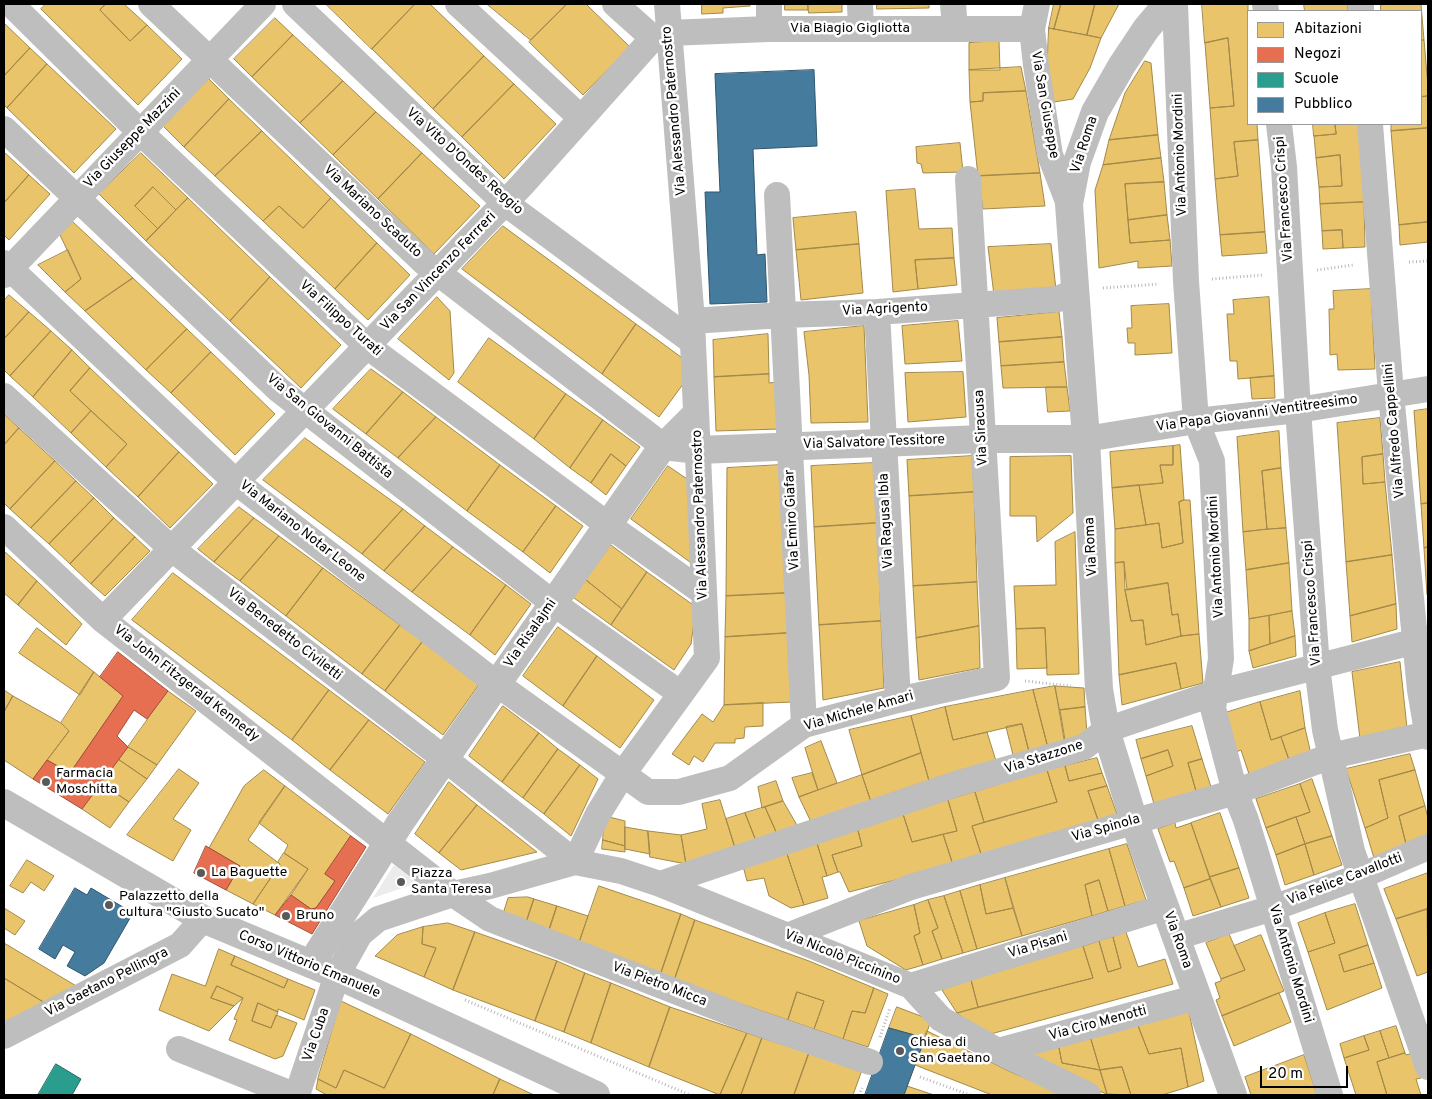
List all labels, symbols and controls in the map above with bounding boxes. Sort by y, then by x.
legend [1247,10,1422,125]
text: Abitazioni [1294,20,1362,39]
street label: Via Biagio Gigliotta [790,21,910,37]
street label: Via Alessandro Paternostro [659,25,691,197]
text: Negozi [1294,45,1341,64]
street label: Via San Giuseppe [1026,50,1062,160]
text: Scuole [1294,70,1339,89]
street label: Via Giuseppe Mazzini [81,85,185,193]
street label: Via Antonio Mordini [1170,93,1192,217]
text: Pubblico [1294,95,1352,114]
street label: Via Vito D'Ondes Reggio [402,105,526,219]
street label: Via Roma [1068,114,1102,176]
street label: Via Francesco Crispi [1272,136,1298,262]
street label: Via Mariano Scaduto [319,162,425,262]
street label: Via San Vincenzo Ferrreri [378,209,500,335]
street label: Via Filippo Turati [295,277,385,361]
street label: Via Agrigento [842,299,928,321]
street label: Via Alfredo Cappellini [1381,363,1409,499]
street label: Via San Giovanni Battista [262,371,396,483]
street label: Via Siracusa [972,389,992,467]
street label: Via Papa Giovanni Ventitreesimo [1155,392,1359,436]
street label: Via Alessandro Paternostro [690,430,712,600]
street label: Via Salvatore Tessitore [803,432,945,454]
street label: Via Emiro Giafar [782,469,804,571]
street label: Via Ragusa Ibla [876,473,898,569]
street label: Via Mariano Notar Leone [236,478,368,586]
street label: Via Antonio Mordini [1205,495,1229,619]
street label: Via Roma [1082,517,1102,577]
street label: Via Francesco Crispi [1300,540,1326,666]
street label: Via Benedetto Civiletti [223,585,345,685]
street label: Via Risalajmi [501,596,561,672]
street label: Via John Fitzgerald Kennedy [110,622,262,746]
street label: Via Michele Amari [802,688,916,736]
street label: Via Stazzone [1003,737,1085,779]
place label: Farmacia Moschitta [56,766,117,799]
marker: Farmacia Moschitta [40,776,52,788]
street label: Via Spinola [1070,811,1142,847]
street label: Via Felice Cavallotti [1285,850,1405,910]
place label: La Baguette [211,865,287,881]
place label: Piazza Santa Teresa [411,866,491,899]
marker: La Baguette [195,867,207,879]
marker: Piazza Santa Teresa [395,876,407,888]
place label: Palazzetto della cultura "Giusto Sucato" [119,889,264,922]
marker: Palazzetto della cultura "Giusto Sucato" [103,899,115,911]
street label: Via Antonio Mordini [1264,903,1316,1025]
place label: Bruno [296,908,334,924]
street label: Via Roma [1159,909,1195,971]
marker: Bruno [280,910,292,922]
street label: Corso Vittorio Emanuele [235,927,383,1003]
street label: Via Nicolò Piccinino [781,927,903,989]
street label: Via Pisani [1006,929,1070,963]
street label: Via Gaetano Pellingra [43,945,171,1021]
street label: Via Pietro Micca [609,959,709,1011]
street label: Via Ciro Menotti [1047,1003,1149,1045]
street label: Via Cuba [300,1006,334,1064]
place label: Chiesa di San Gaetano [910,1035,990,1068]
marker: Chiesa di San Gaetano [894,1045,906,1057]
scale bar [1262,1056,1350,1088]
text: 20 m [1268,1065,1303,1084]

